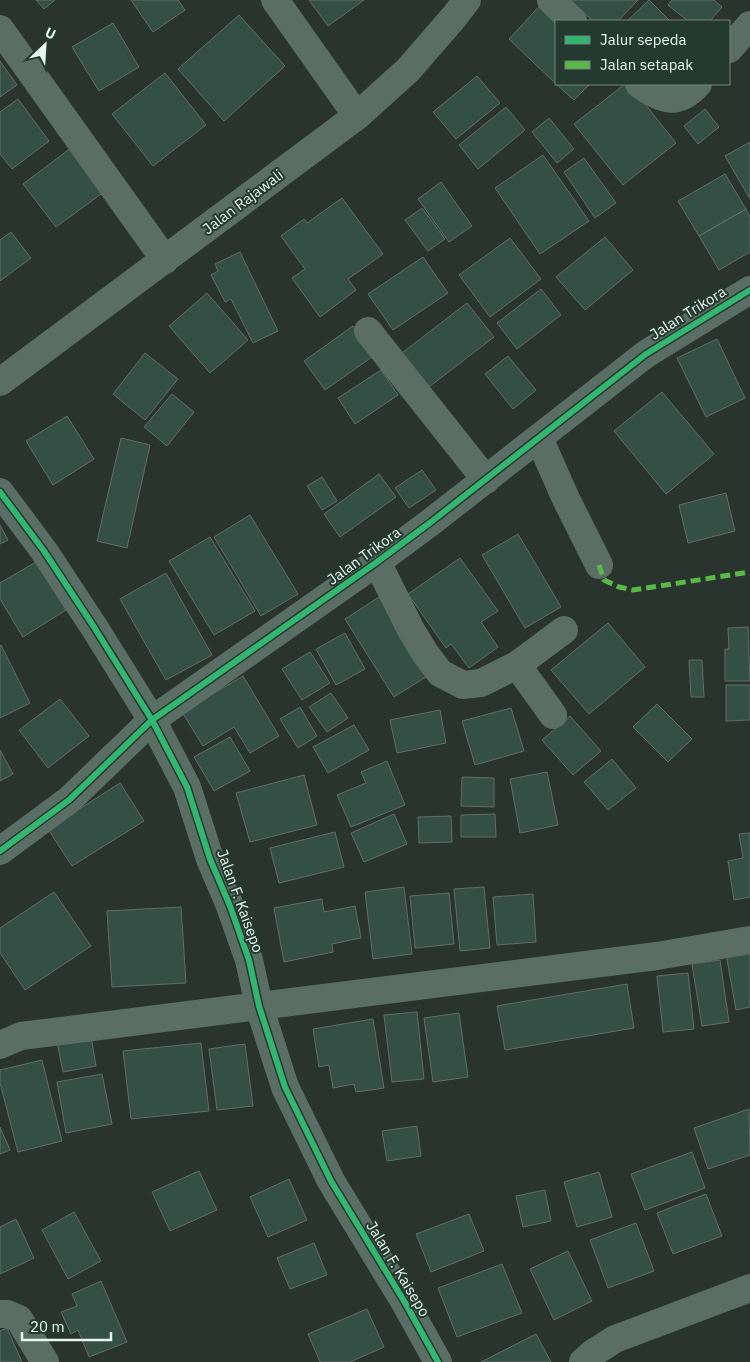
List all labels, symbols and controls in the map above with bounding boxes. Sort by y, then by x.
north arrow [20,20,70,70]
legend [555,20,730,85]
text: U [42,23,59,43]
text: Jalur sepeda [600,30,687,49]
text: Jalan setapak [600,55,693,74]
street label: Jalan Rajawali [199,165,287,238]
street label: Jalan Trikora [646,282,729,344]
street label: Jalan Trikora [323,522,404,589]
street label: Jalan F. Kaisepo [213,847,268,955]
street label: Jalan F. Kaisepo [362,1217,434,1320]
scale bar [22,1310,111,1342]
text: 20 m [30,1317,65,1336]

